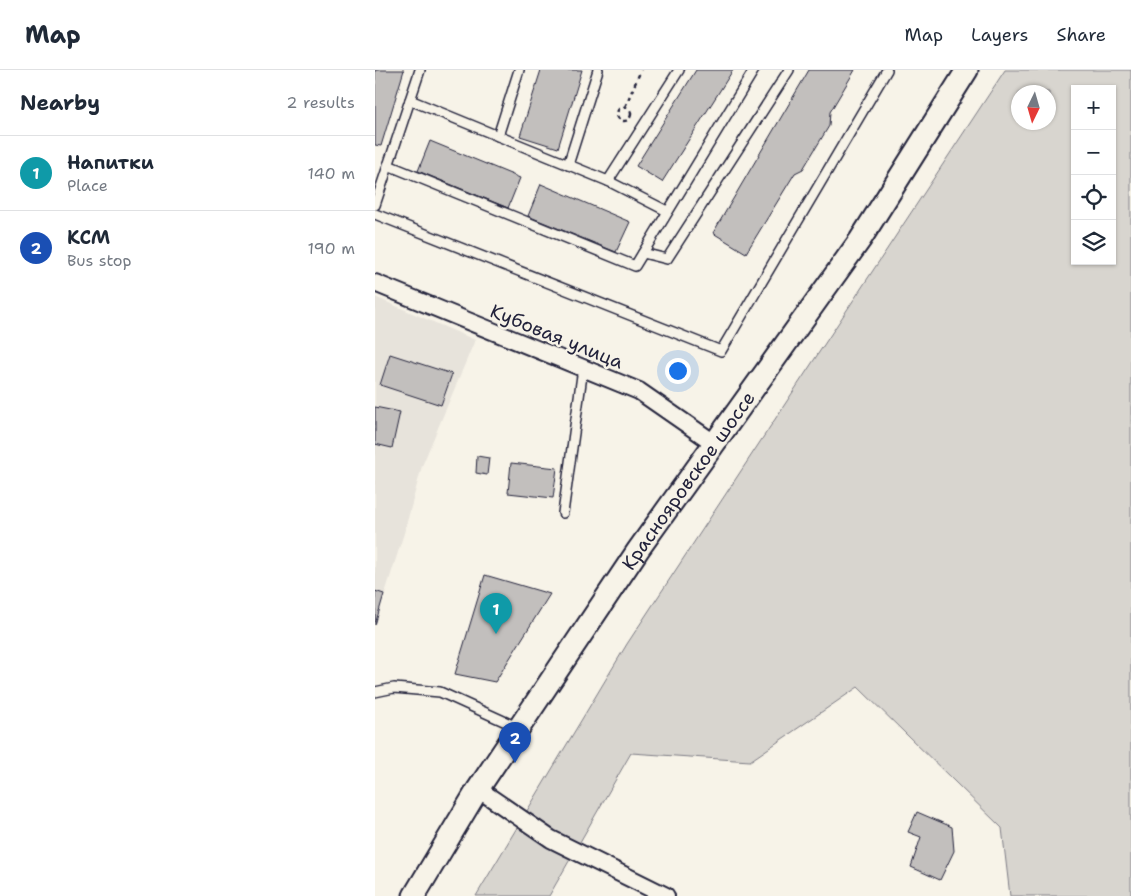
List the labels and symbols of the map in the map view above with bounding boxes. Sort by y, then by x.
north arrow [1011,85,1056,130]
street label: Кубовая улица [487,298,627,375]
your location [665,358,691,384]
street label: Краснояровское шоссе [616,386,761,575]
pin: 1 [480,593,512,634]
pin: 2 [499,722,531,763]

